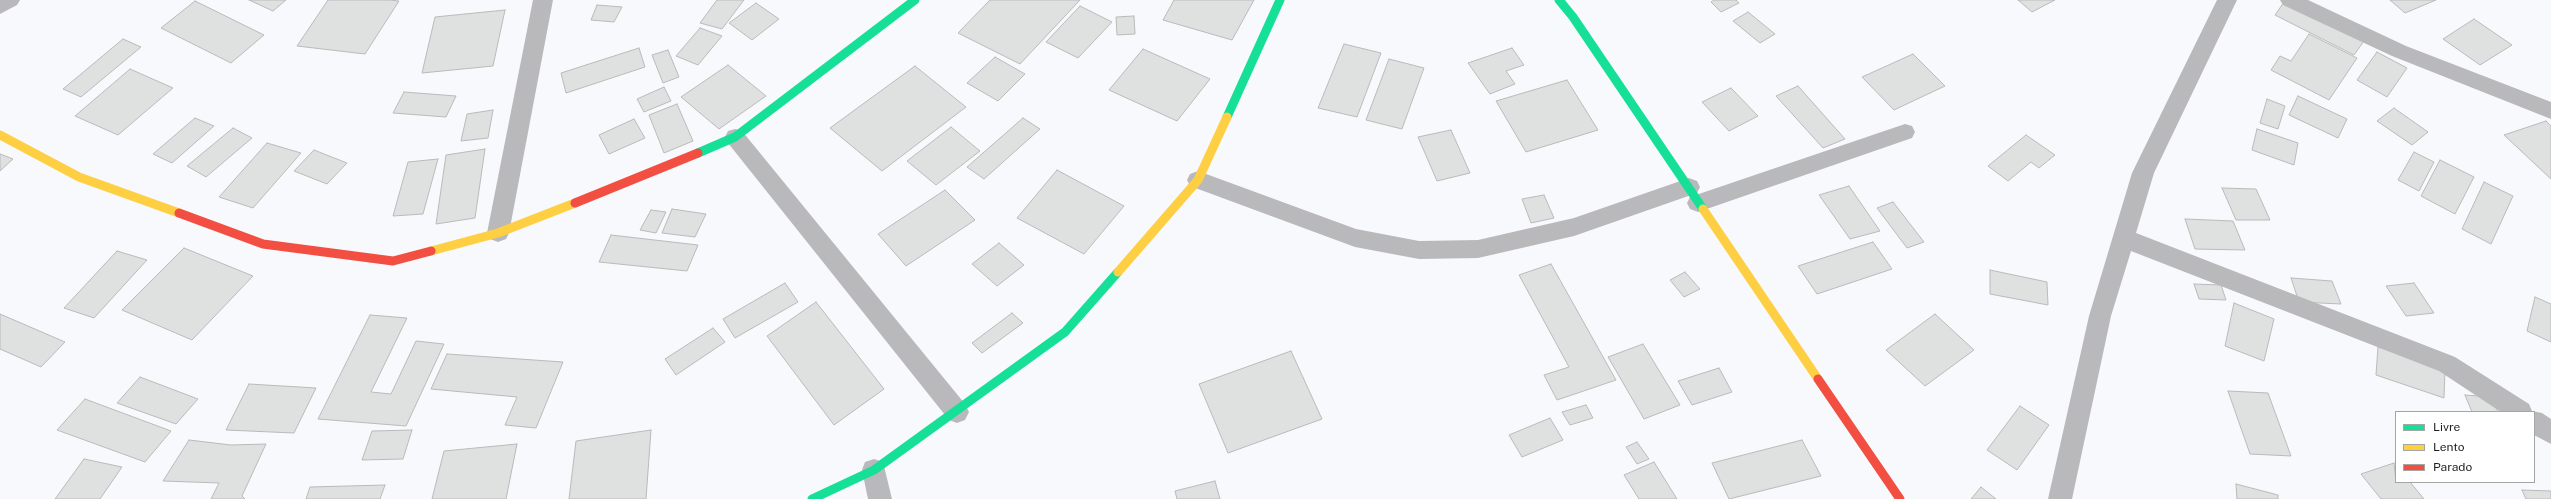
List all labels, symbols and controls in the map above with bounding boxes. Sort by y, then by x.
legend [2395,411,2535,483]
text: Livre [2433,420,2460,434]
text: Lento [2433,440,2464,454]
text: Parado [2433,460,2472,474]

